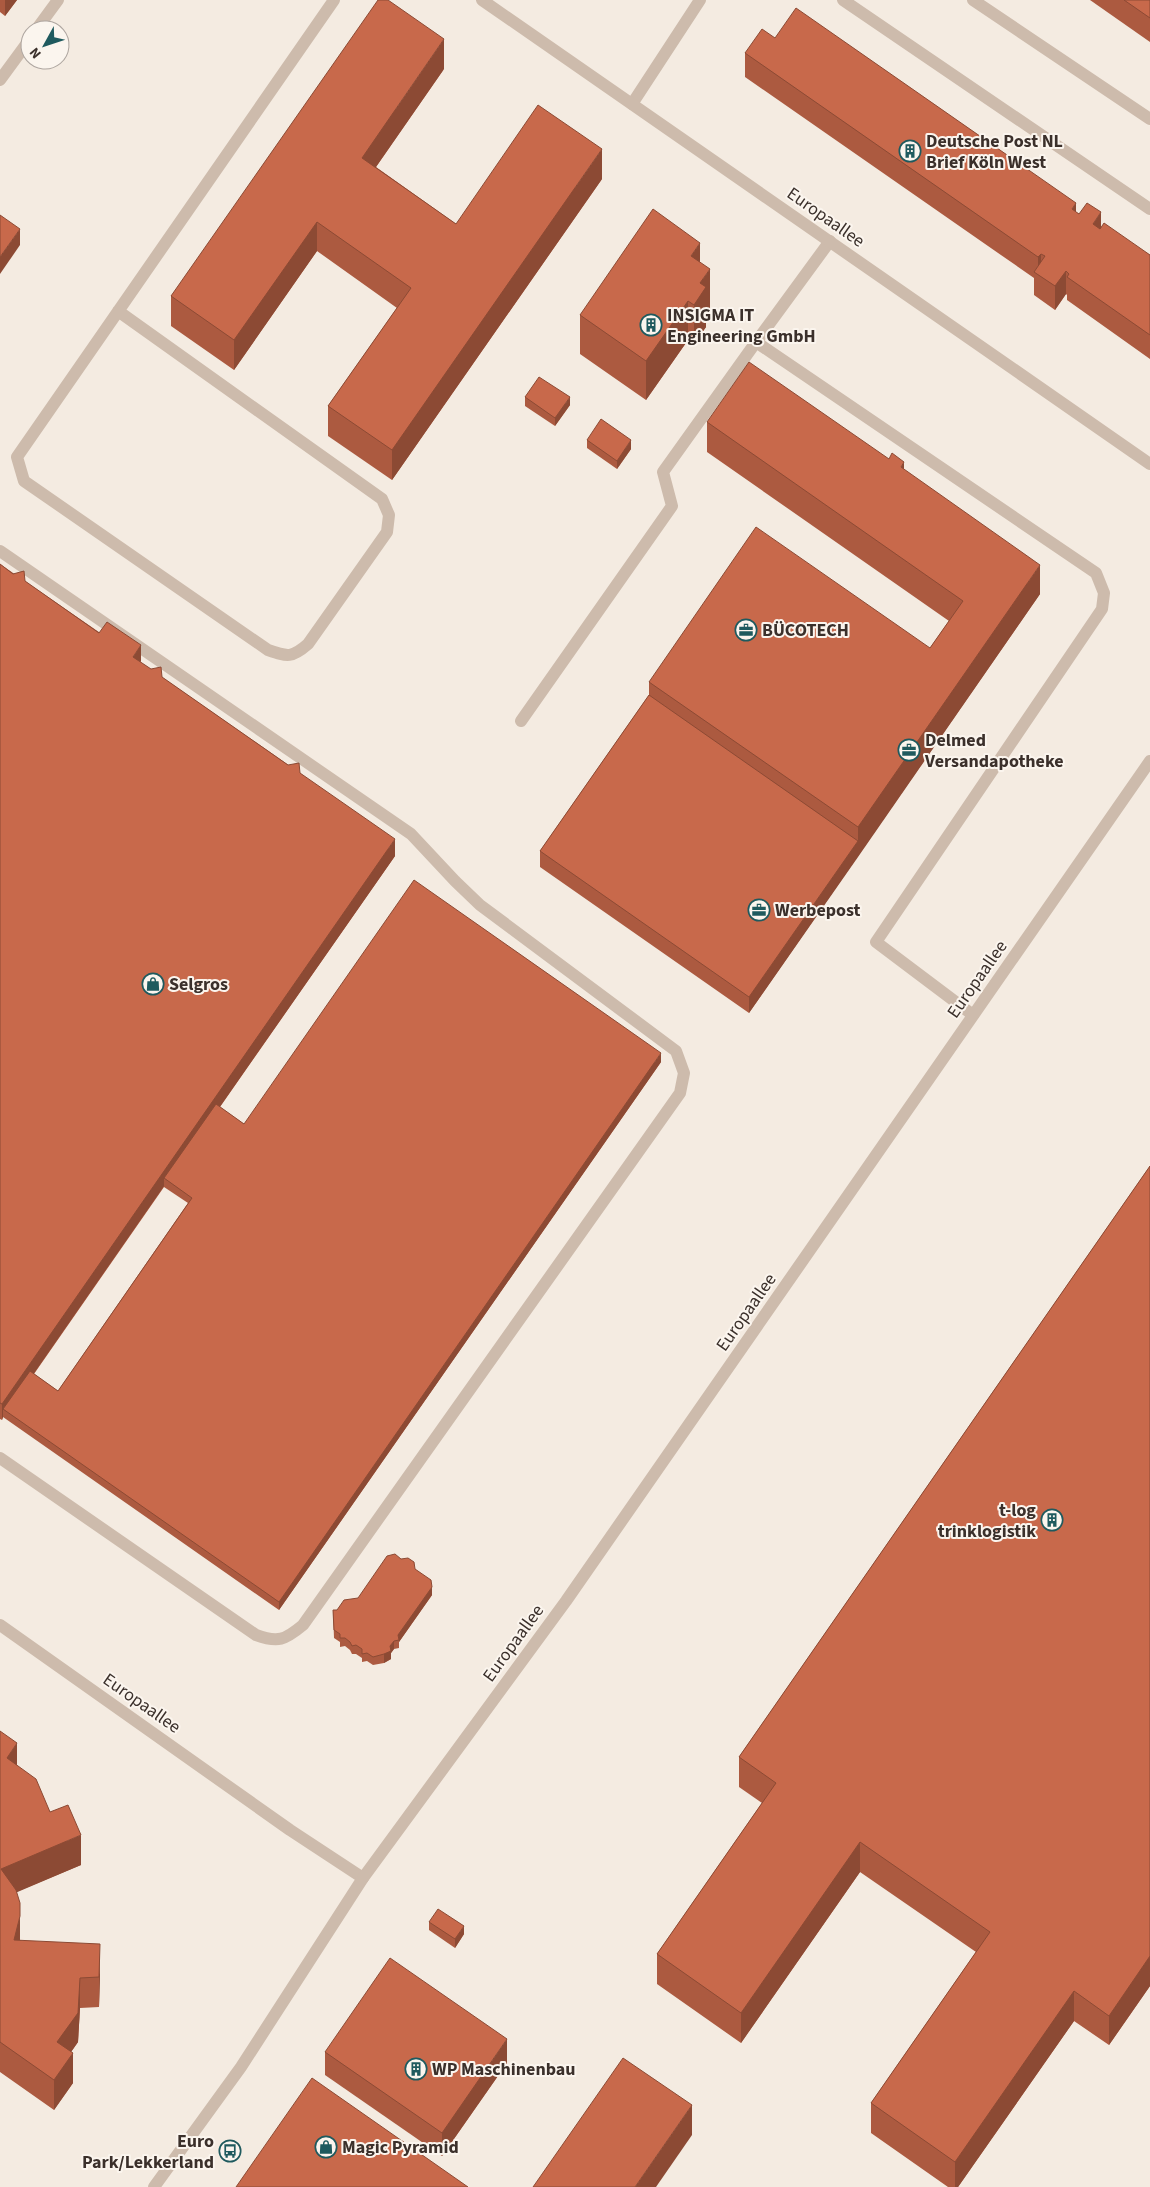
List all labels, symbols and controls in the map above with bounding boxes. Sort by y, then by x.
north arrow [20,20,70,70]
text: N [25,43,46,63]
place label: Deutsche Post NL Brief Köln West [926,129,1063,175]
building icon: Deutsche Post NL Brief Köln West [898,139,922,163]
street label: Europaallee [782,181,870,254]
place label: INSIGMA IT Engineering GmbH [667,303,816,349]
building icon: INSIGMA IT Engineering GmbH [639,313,663,337]
office icon: BÜCOTECH [734,618,758,642]
place label: BÜCOTECH [762,618,849,643]
place label: Delmed Versandapotheke [924,728,1064,774]
office icon: Delmed Versandapotheke [897,738,921,762]
office icon: Werbepost [747,898,771,922]
place label: Werbepost [775,898,861,923]
street label: Europaallee [941,935,1014,1023]
shop icon: Selgros [141,972,165,996]
place label: Selgros [169,972,228,997]
street label: Europaallee [710,1268,783,1356]
place label: t-log trinklogistik [938,1498,1036,1544]
building icon: t-log trinklogistik [1040,1508,1064,1532]
street label: Europaallee [477,1599,550,1687]
street label: Europaallee [98,1667,186,1740]
building icon: WP Maschinenbau [404,2057,428,2081]
place label: WP Maschinenbau [432,2057,576,2082]
place label: Euro Park/Lekkerland [82,2129,214,2175]
shop icon: Magic Pyramid [314,2135,338,2159]
place label: Magic Pyramid [342,2135,459,2160]
bus stop icon: Euro Park/Lekkerland [218,2139,242,2163]

